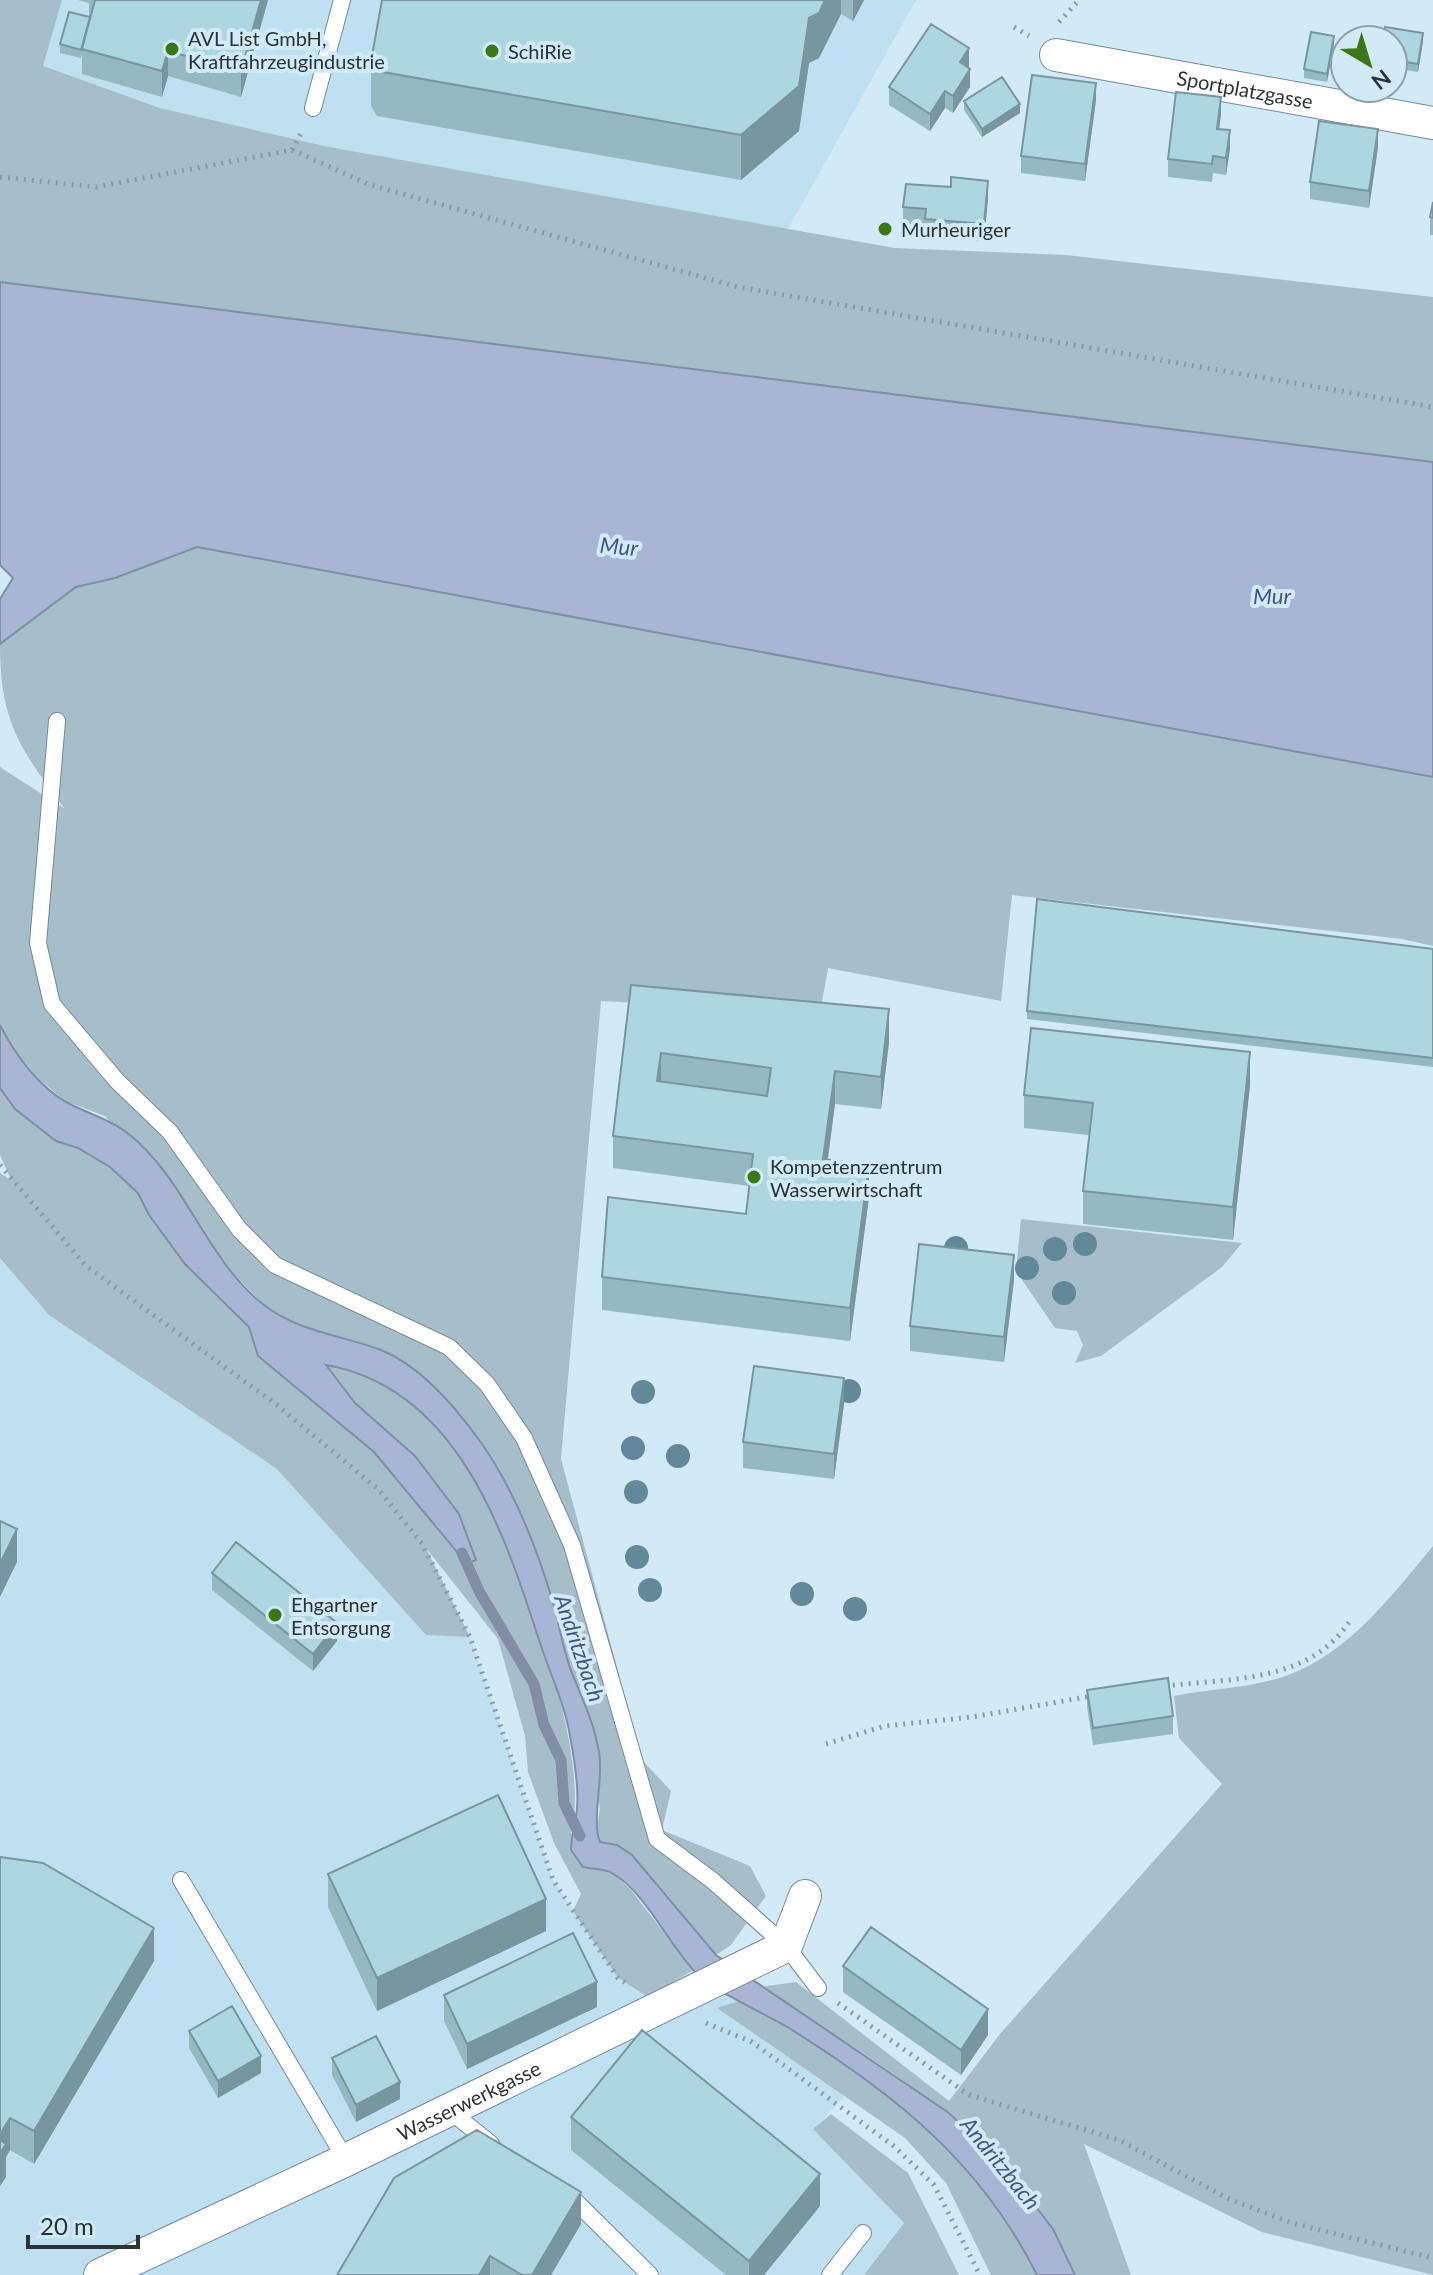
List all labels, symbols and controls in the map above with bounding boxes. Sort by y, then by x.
north arrow [1329,24,1409,104]
place label: AVL List GmbH, Kraftfahrzeugindustrie [188,26,385,73]
place label: SchiRie [508,39,572,63]
marker: AVL List GmbH, Kraftfahrzeugindustrie [163,40,181,58]
marker: SchiRie [483,42,501,60]
text: N [1367,64,1397,96]
street label: Sportplatzgasse [1175,65,1315,113]
place label: Murheuriger [901,217,1012,241]
marker: Murheuriger [876,220,894,238]
water label: Mur [599,531,640,561]
water label: Mur [1253,582,1291,609]
place label: Kompetenzzentrum Wasserwirtschaft [770,1154,942,1201]
marker: Kompetenzzentrum Wasserwirtschaft [745,1168,763,1186]
water label: Andritzbach [549,1590,611,1705]
place label: Ehgartner Entsorgung [291,1592,391,1639]
marker: Ehgartner Entsorgung [266,1606,284,1624]
street label: Wasserwerkgasse [393,2055,544,2145]
water label: Andritzbach [955,2110,1047,2215]
scale bar [28,2199,138,2249]
text: 20 m [40,2211,94,2240]

